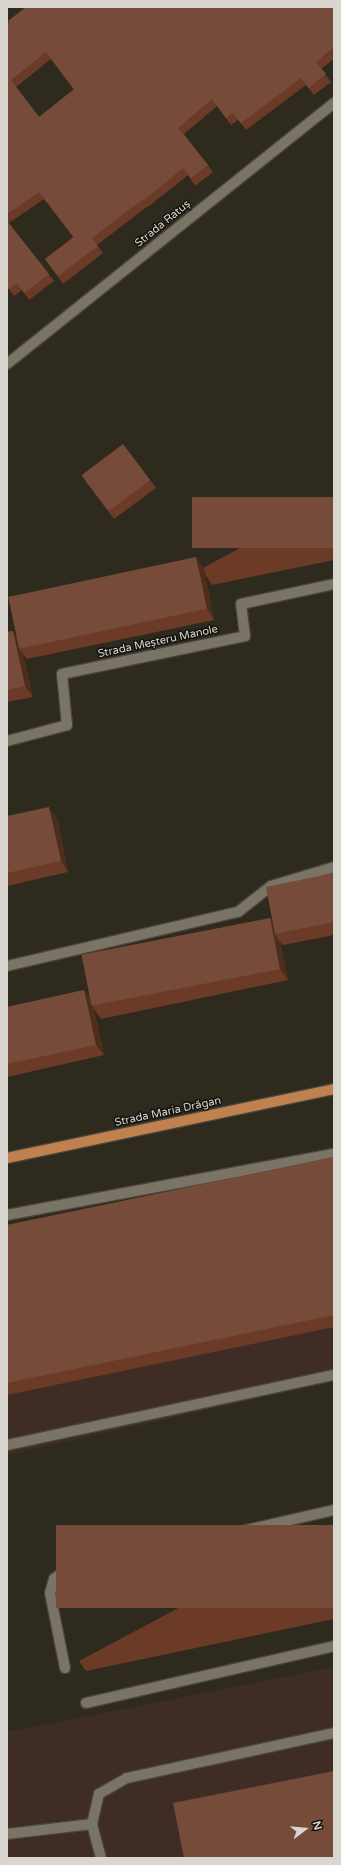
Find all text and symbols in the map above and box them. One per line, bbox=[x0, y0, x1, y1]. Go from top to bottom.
street label: Strada Ratuș bbox=[133, 198, 193, 250]
street label: Strada Meșteru Manole bbox=[97, 623, 219, 661]
street label: Strada Maria Drăgan bbox=[114, 1094, 222, 1130]
north arrow bbox=[285, 1809, 325, 1849]
text: N bbox=[310, 1820, 324, 1832]

